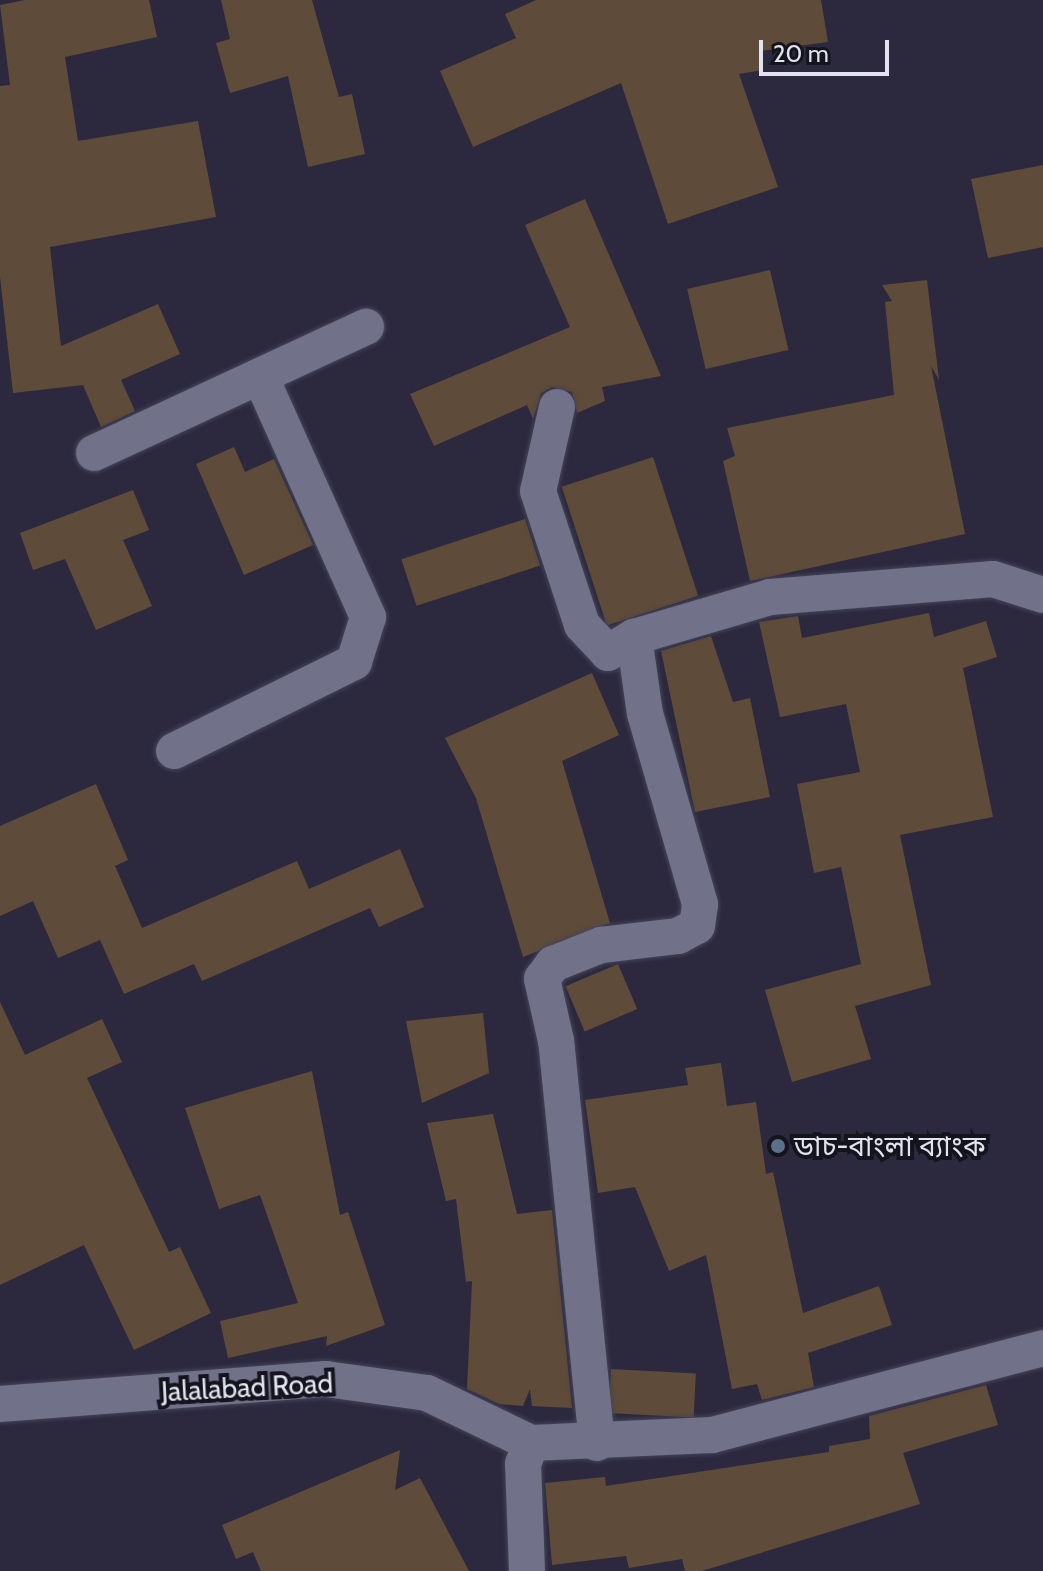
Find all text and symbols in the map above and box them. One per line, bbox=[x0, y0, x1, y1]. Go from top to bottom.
scale bar bbox=[763, 24, 893, 74]
text: 20 m bbox=[773, 39, 829, 68]
place label: ডাচ-বাংলা ব্যাংক bbox=[794, 1129, 985, 1163]
marker: ডাচ-বাংলা ব্যাংক bbox=[769, 1137, 787, 1155]
street label: Jalalabad Road bbox=[160, 1366, 334, 1408]

